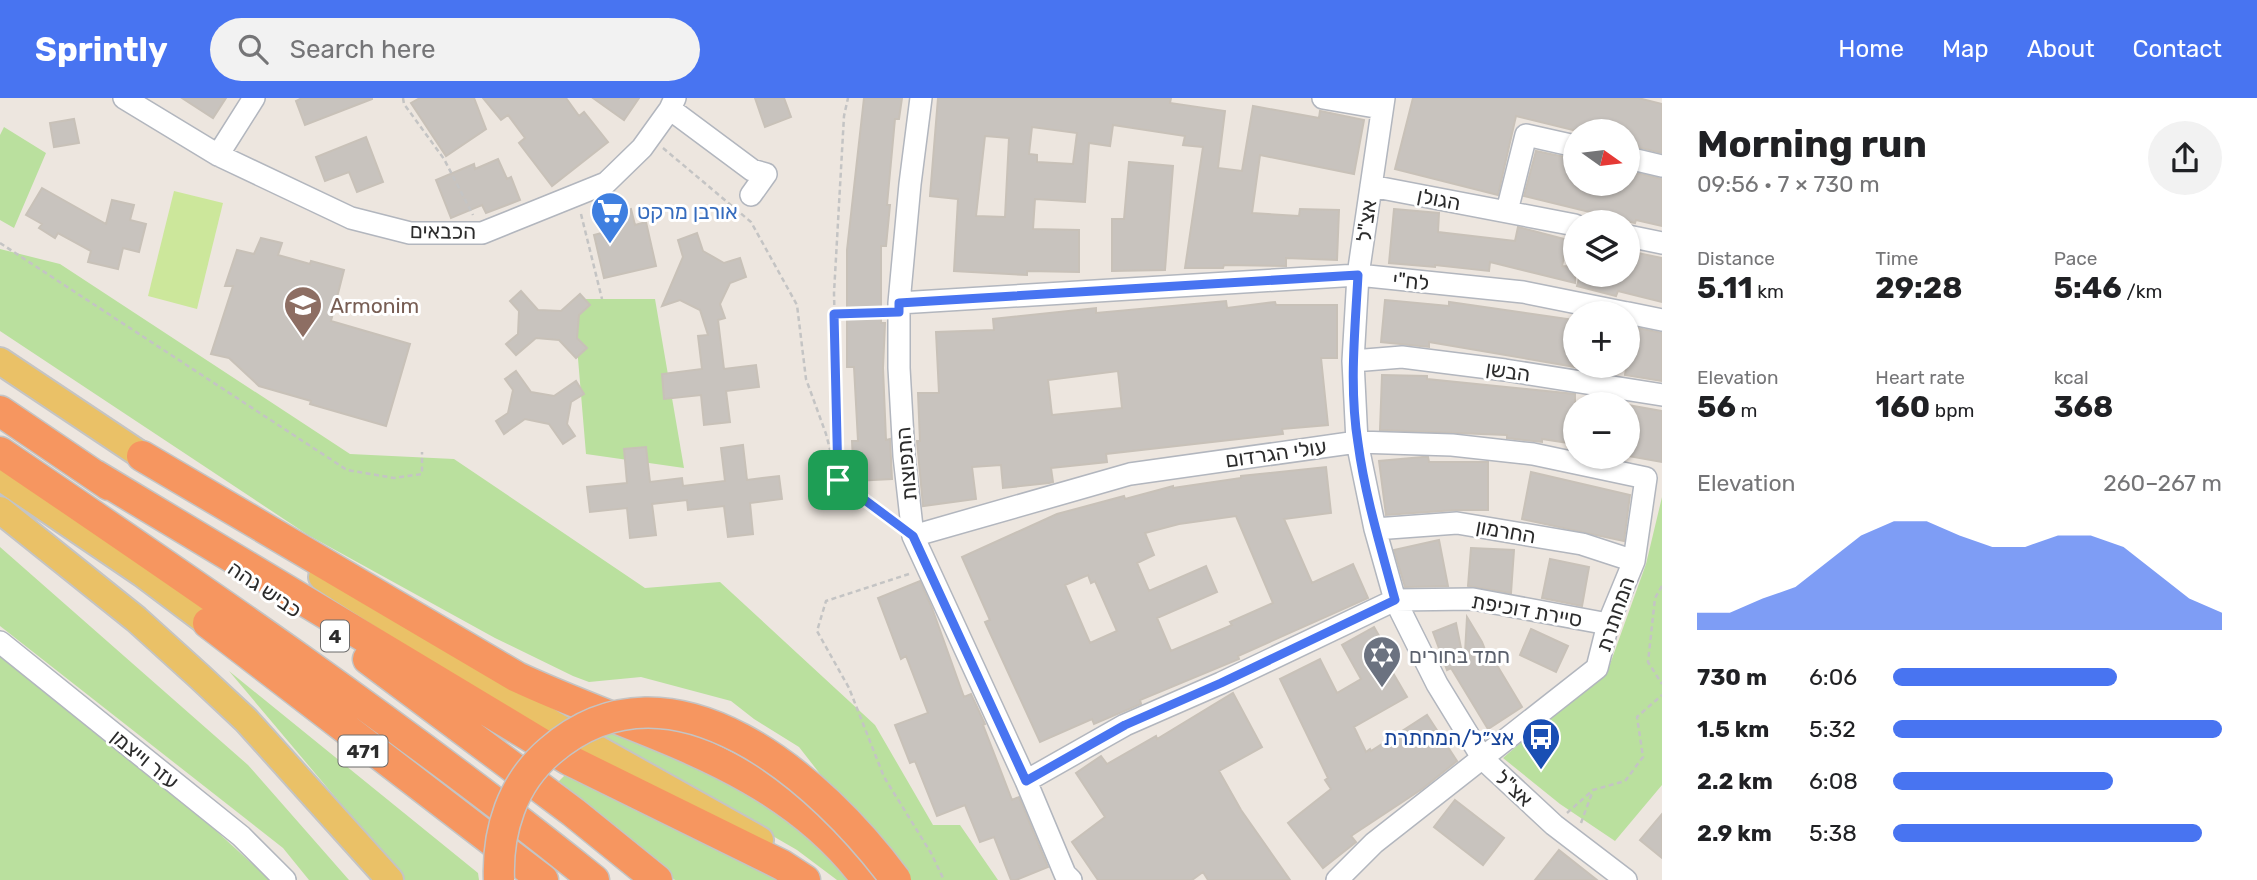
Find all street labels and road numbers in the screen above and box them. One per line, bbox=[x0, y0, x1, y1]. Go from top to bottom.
street label: הגולן bbox=[1415, 183, 1463, 215]
street label: אצ"ל bbox=[1351, 198, 1381, 244]
street label: הכבאים bbox=[410, 218, 476, 244]
street label: לח"י bbox=[1392, 267, 1430, 295]
street label: הבשן bbox=[1484, 356, 1532, 386]
street label: התפוצות bbox=[890, 426, 922, 502]
street label: עולי הגרדום bbox=[1224, 434, 1328, 472]
street label: החרמון bbox=[1474, 513, 1538, 549]
street label: כביש גהה bbox=[224, 555, 306, 623]
street label: המחתרת bbox=[1591, 573, 1639, 655]
street label: סיירת דוכיפת bbox=[1470, 588, 1584, 632]
road number: 4 bbox=[321, 621, 349, 652]
street label: עזר וייצמן bbox=[106, 724, 184, 794]
road number: 471 bbox=[338, 736, 388, 766]
street label: אצ"ל bbox=[1490, 764, 1538, 812]

